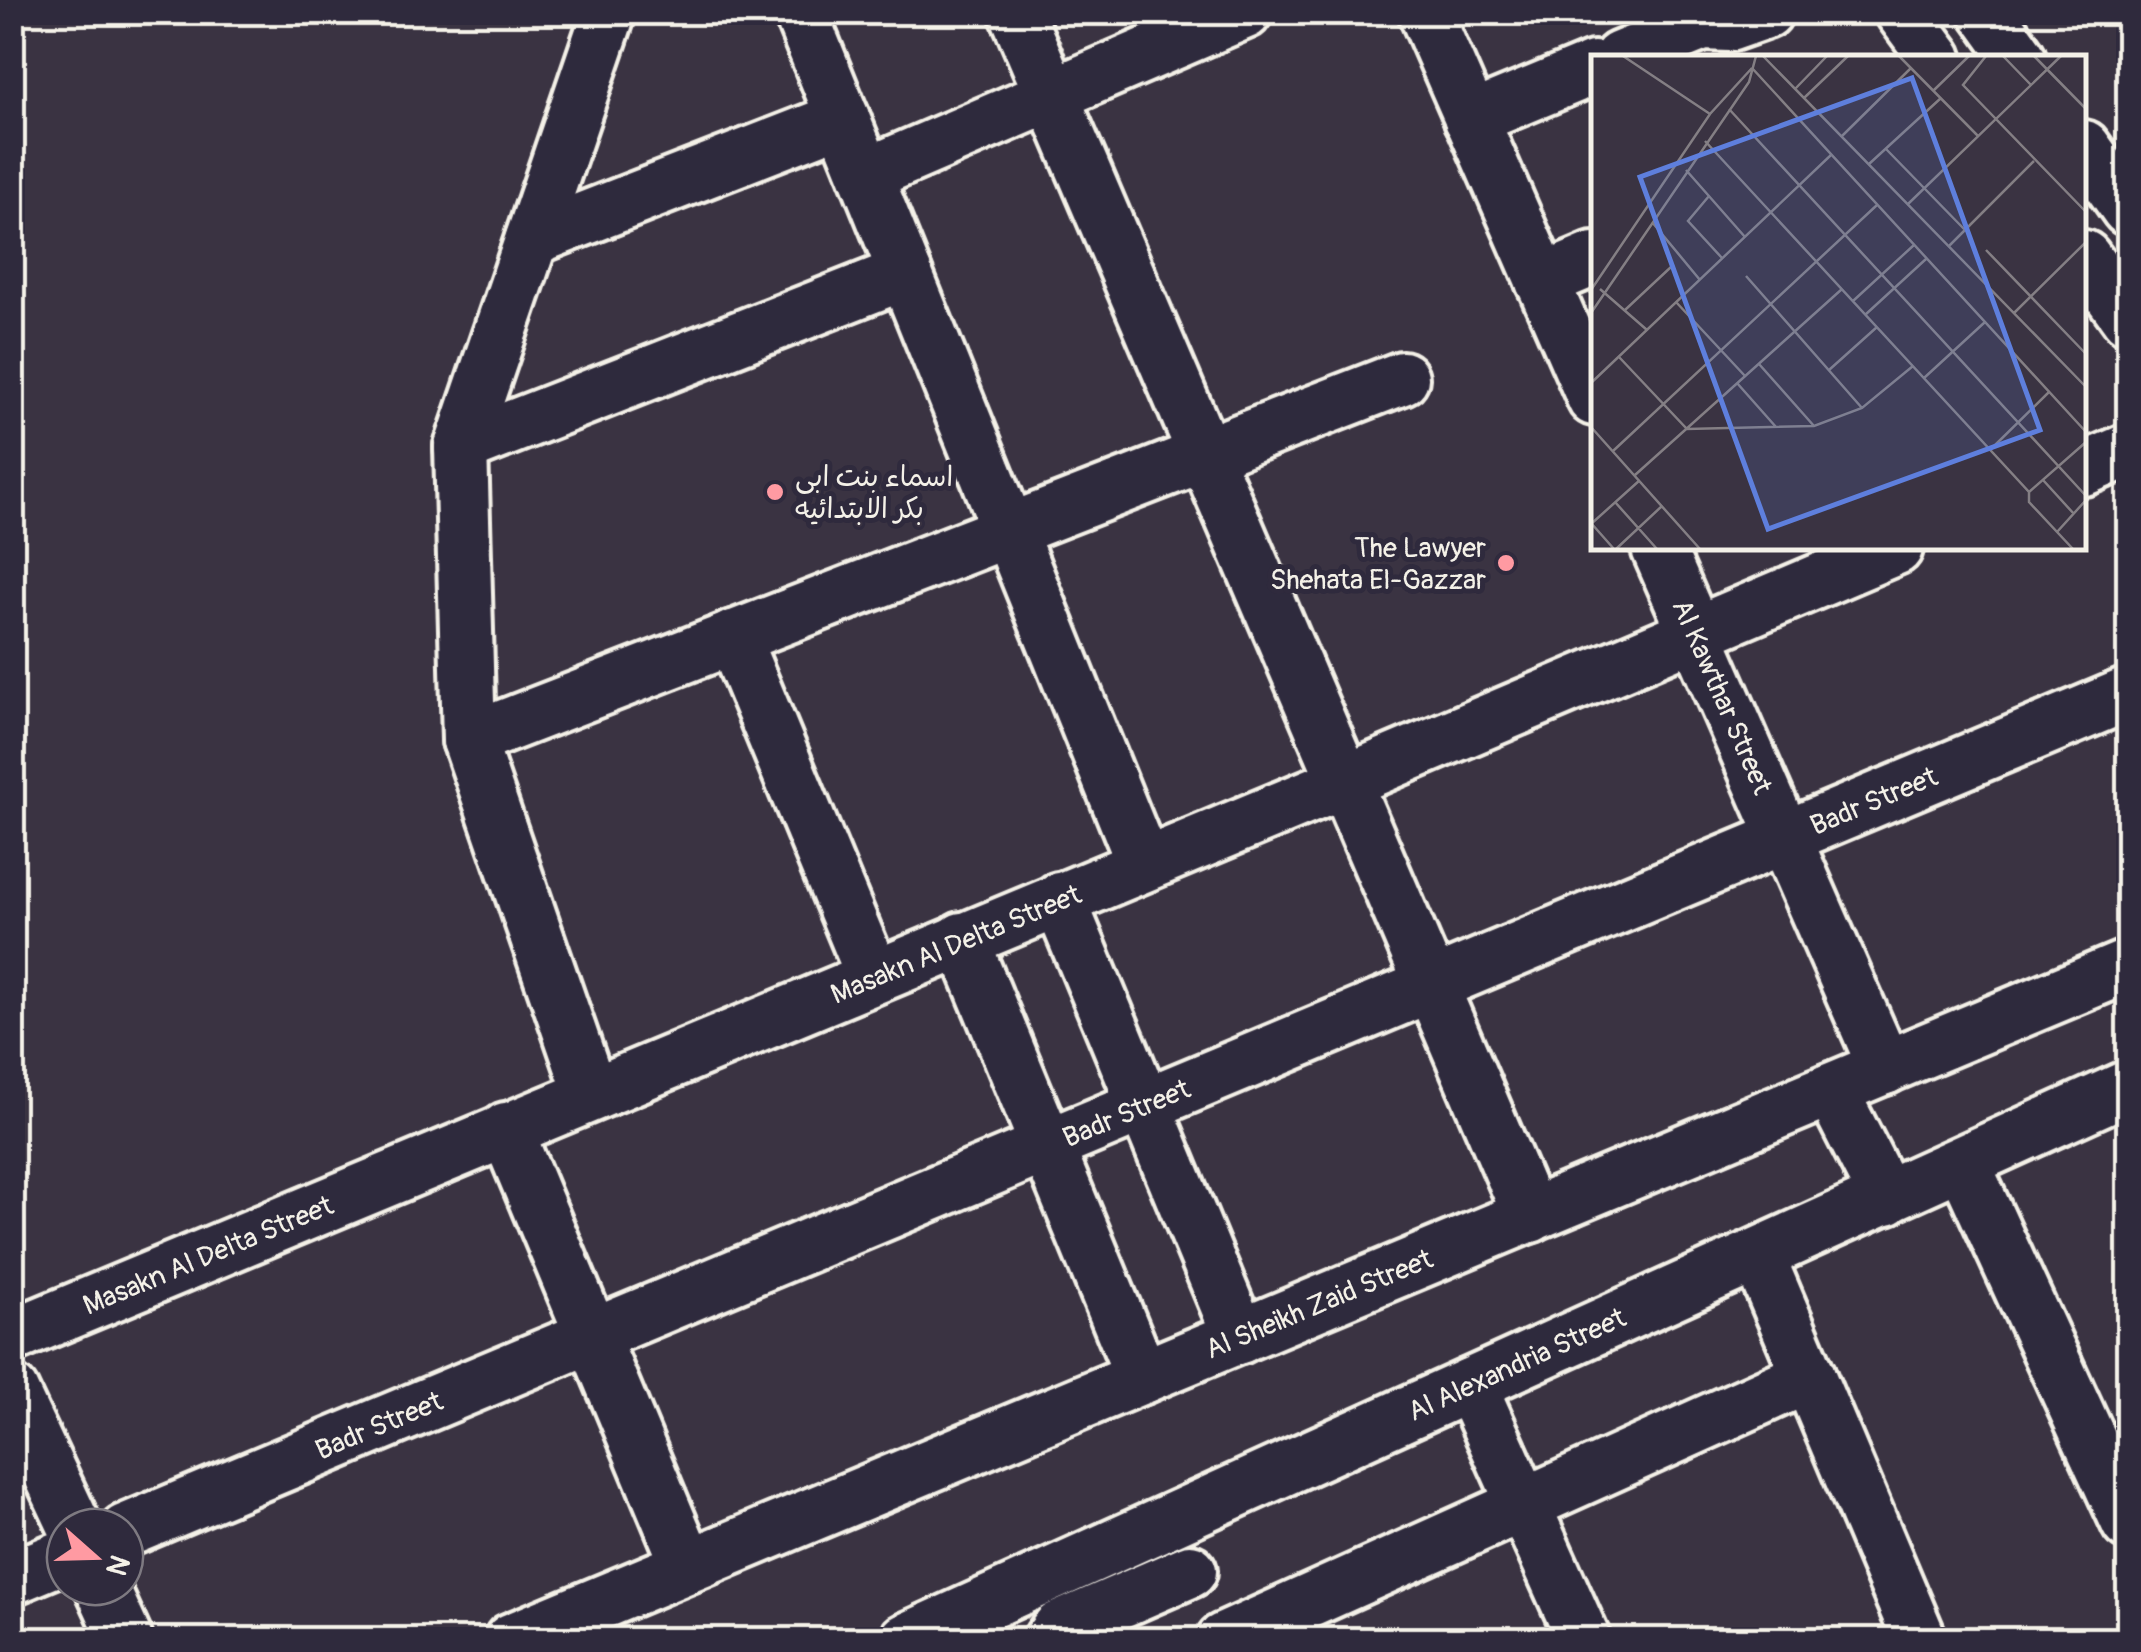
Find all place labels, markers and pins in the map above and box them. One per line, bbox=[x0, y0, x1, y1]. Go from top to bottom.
place label: اسماء بنت ابي بكر الابتدائيه bbox=[795, 460, 953, 527]
marker: اسماء بنت ابي بكر الابتدائيه bbox=[764, 481, 786, 503]
place label: The Lawyer Shehata El-Gazzar bbox=[1270, 531, 1486, 598]
marker: The Lawyer Shehata El-Gazzar bbox=[1495, 552, 1517, 574]

